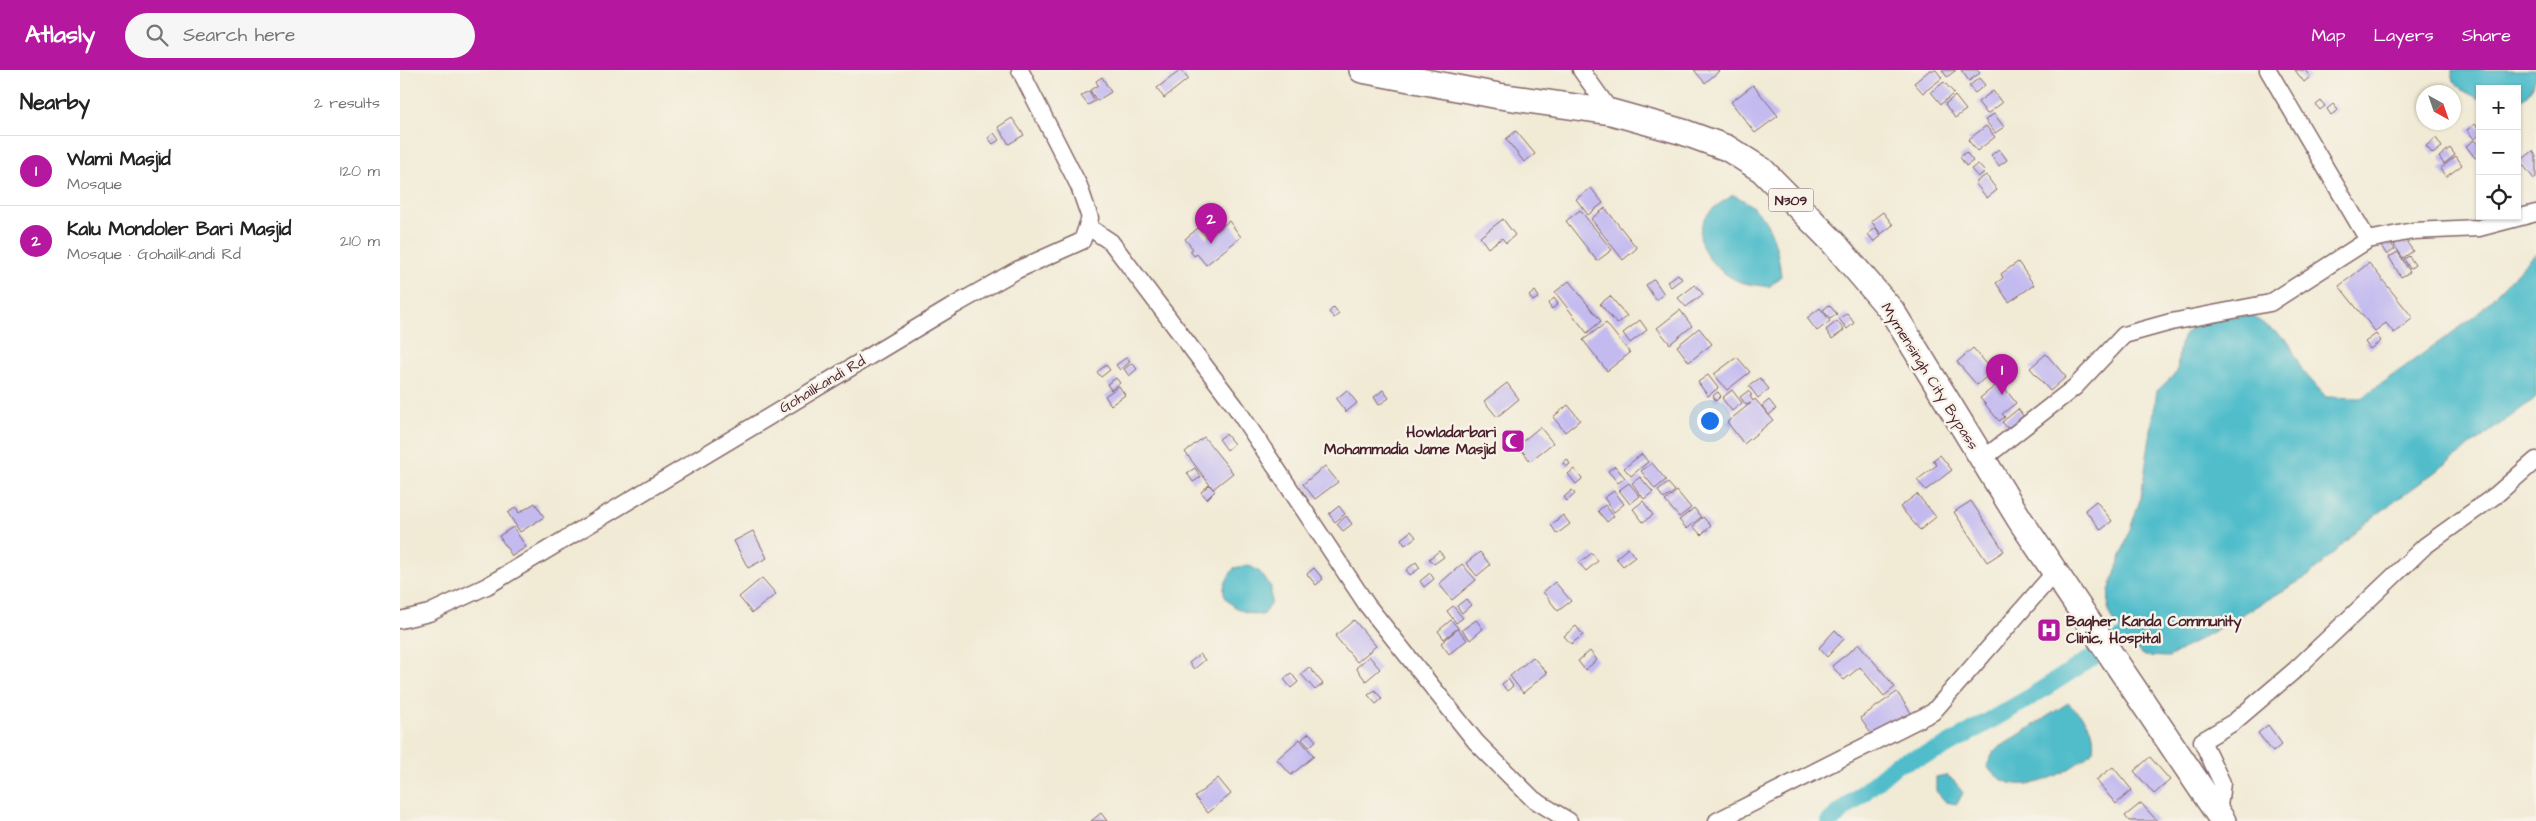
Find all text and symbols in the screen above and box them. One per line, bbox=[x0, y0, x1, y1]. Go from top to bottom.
search box bbox=[125, 13, 475, 58]
text: Atlasly bbox=[25, 18, 95, 52]
icon: search bbox=[143, 21, 171, 49]
text: Search here bbox=[183, 22, 295, 49]
text: Map bbox=[2311, 23, 2345, 48]
text: Layers bbox=[2373, 23, 2434, 48]
text: Share bbox=[2462, 23, 2511, 48]
north arrow bbox=[2416, 85, 2461, 130]
map controls bbox=[2476, 85, 2521, 220]
button: + bbox=[2476, 85, 2521, 130]
text: Nearby bbox=[20, 88, 90, 117]
text: 2 results bbox=[314, 92, 380, 114]
button: − bbox=[2476, 130, 2521, 175]
text: Wami Masjid bbox=[67, 146, 171, 173]
text: 1 bbox=[35, 160, 37, 182]
text: 120 m bbox=[340, 160, 380, 182]
text: Mosque bbox=[67, 173, 122, 195]
button: locate bbox=[2476, 175, 2521, 220]
road number: N309 bbox=[1768, 188, 1814, 212]
pin: 2 bbox=[1195, 203, 1227, 244]
text: Kalu Mondoler Bari Masjid bbox=[67, 216, 291, 243]
text: 2 bbox=[31, 230, 41, 252]
text: 210 m bbox=[340, 230, 380, 252]
text: Mosque · Gohailkandi Rd bbox=[67, 243, 241, 265]
street label: Mymensingh City Bypass bbox=[1875, 299, 1984, 455]
street label: Gohailkandi Rd bbox=[775, 350, 870, 418]
pin: 1 bbox=[1986, 354, 2018, 395]
your location bbox=[1697, 408, 1723, 434]
place label: Howladarbari Mohammadia Jame Masjid bbox=[1324, 422, 1497, 460]
mosque icon: Howladarbari Mohammadia Jame Masjid bbox=[1500, 428, 1526, 454]
place label: Bagher Kanda Community Clinic, Hospital bbox=[2066, 611, 2242, 649]
hospital icon: Bagher Kanda Community Clinic, Hospital bbox=[2036, 617, 2062, 643]

